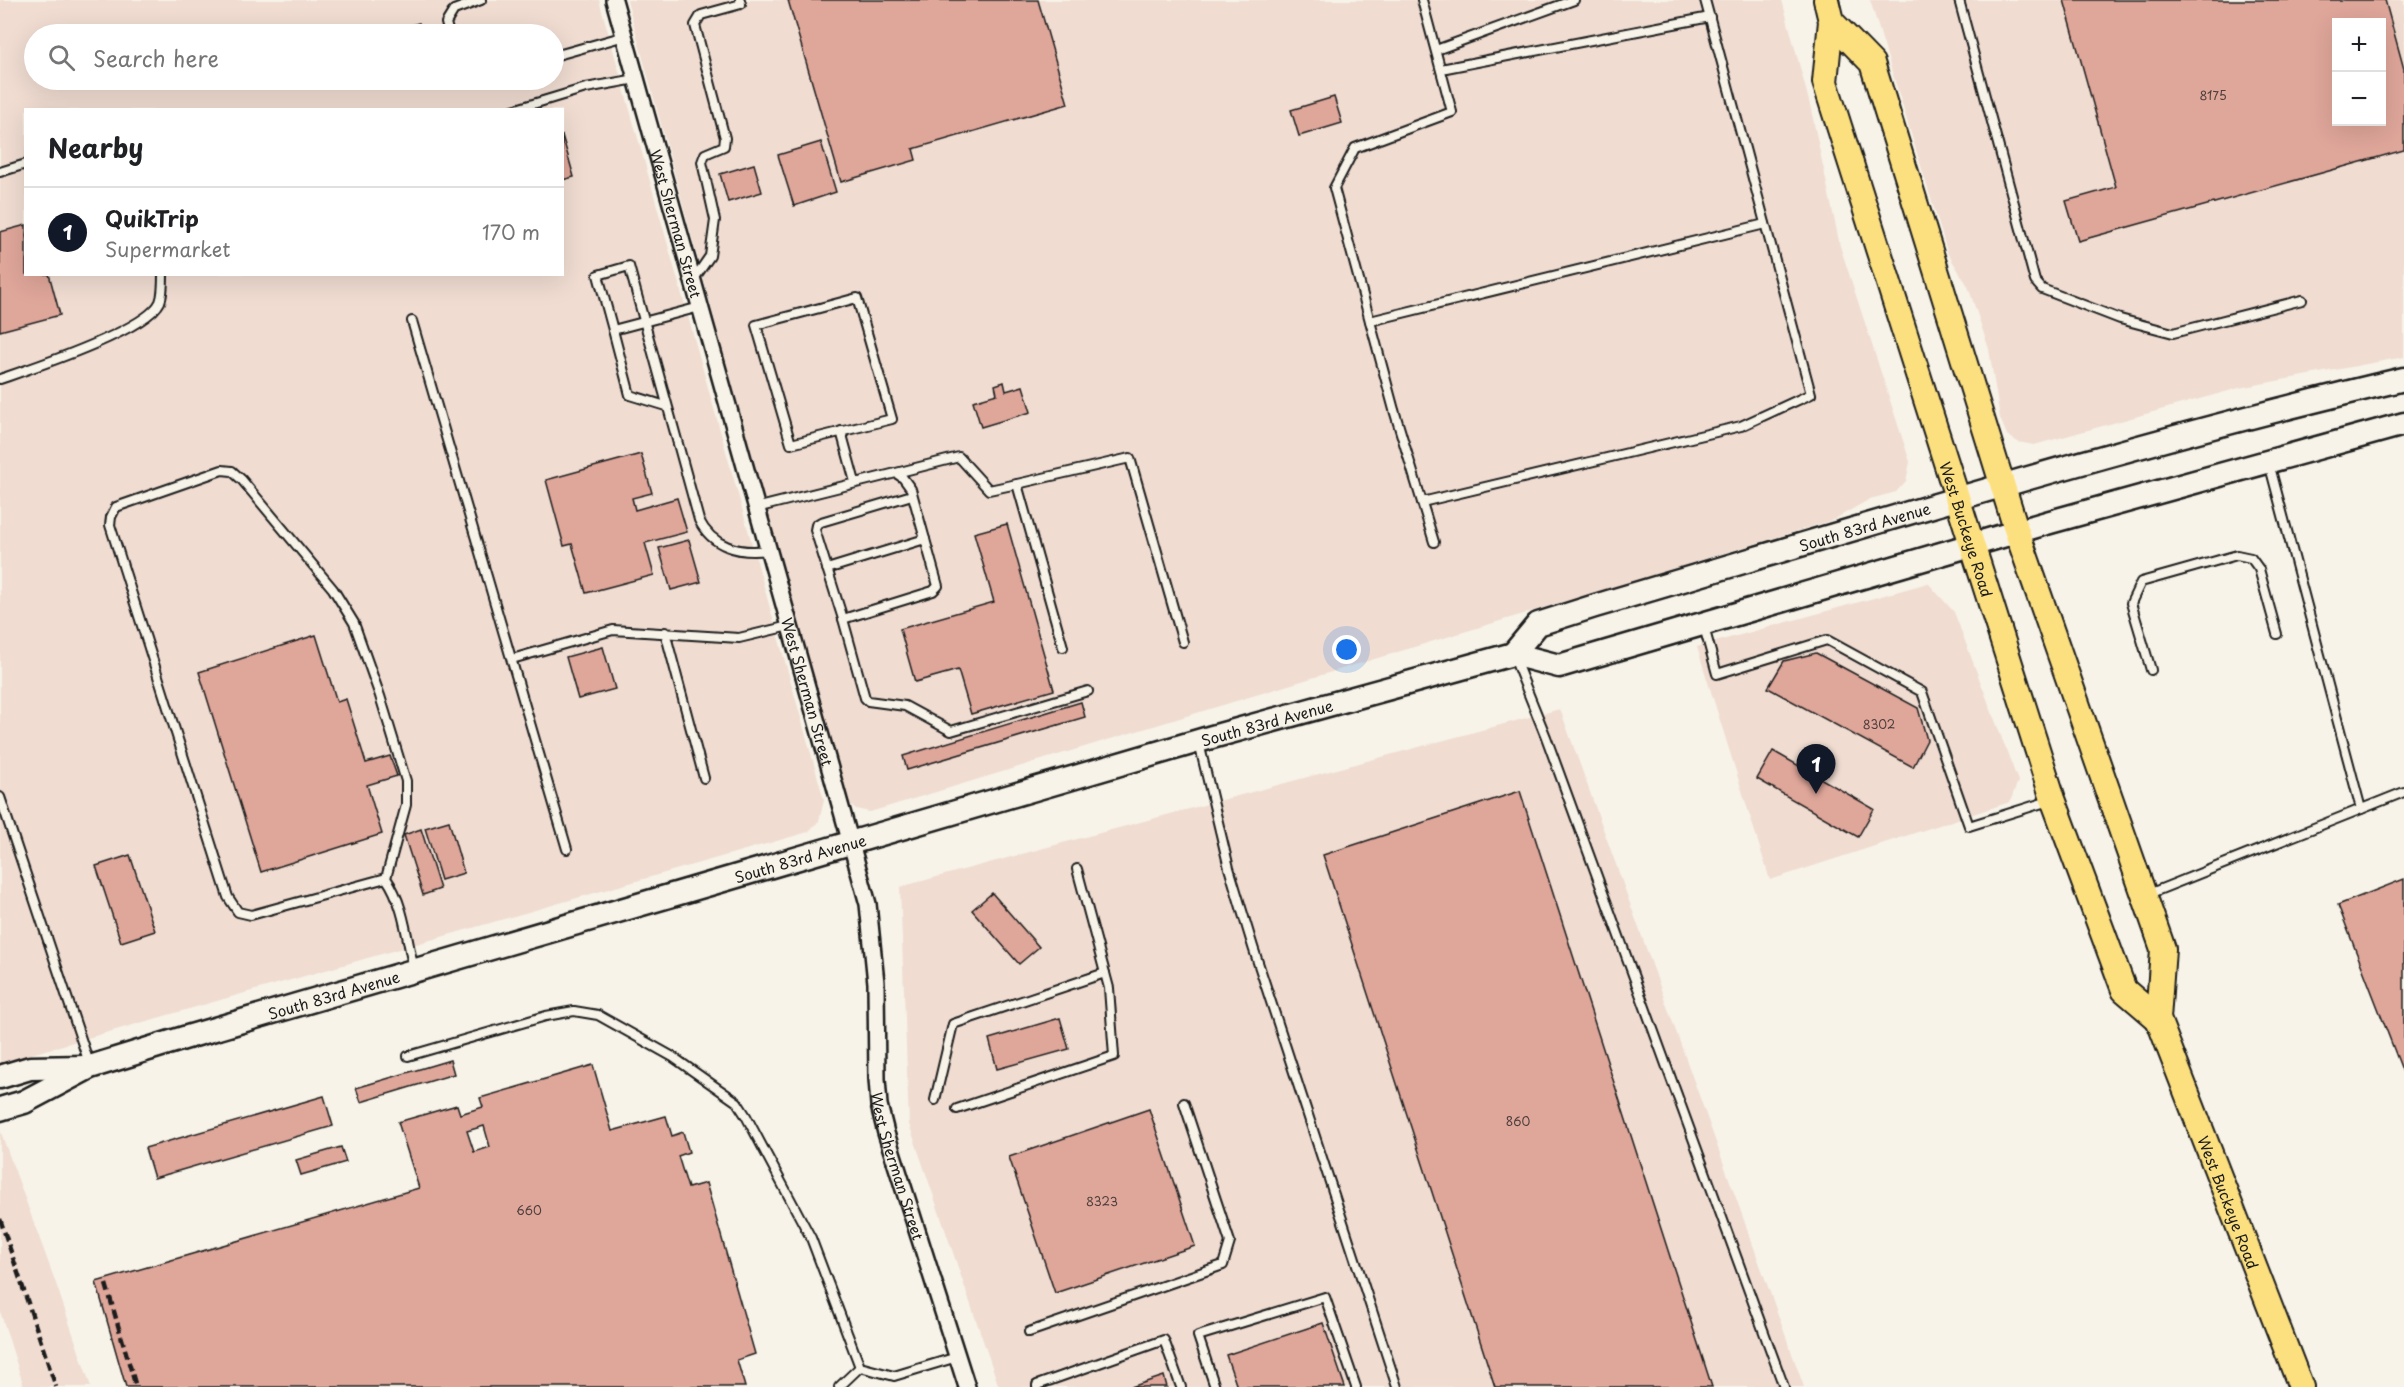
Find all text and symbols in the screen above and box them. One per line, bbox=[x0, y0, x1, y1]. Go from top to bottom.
map controls bbox=[2332, 18, 2386, 126]
button: + bbox=[2332, 18, 2386, 72]
search box bbox=[24, 24, 564, 90]
icon: search bbox=[45, 41, 78, 74]
text: Search here bbox=[93, 41, 219, 74]
button: − bbox=[2332, 72, 2386, 126]
house number: 8175 bbox=[2199, 86, 2227, 104]
text: Nearby bbox=[48, 128, 143, 167]
street label: West Sherman Street bbox=[645, 147, 709, 300]
text: QuikTrip bbox=[105, 201, 199, 234]
text: 1 bbox=[63, 217, 72, 247]
text: 170 m bbox=[482, 217, 540, 247]
text: Supermarket bbox=[105, 234, 231, 264]
street label: West Buckeye Road bbox=[1935, 458, 1999, 600]
street label: South 83rd Avenue bbox=[1796, 496, 1933, 556]
street label: West Sherman Street bbox=[776, 614, 840, 768]
your location bbox=[1332, 635, 1361, 664]
street label: South 83rd Avenue bbox=[1198, 693, 1335, 751]
house number: 8302 bbox=[1863, 715, 1895, 733]
pin: 1 bbox=[1796, 744, 1836, 794]
street label: South 83rd Avenue bbox=[732, 827, 869, 888]
street label: South 83rd Avenue bbox=[265, 964, 402, 1024]
street label: West Sherman Street bbox=[867, 1091, 931, 1243]
house number: 860 bbox=[1506, 1112, 1530, 1130]
street label: West Buckeye Road bbox=[2193, 1132, 2265, 1272]
house number: 8323 bbox=[1086, 1192, 1118, 1210]
house number: 660 bbox=[516, 1201, 542, 1219]

